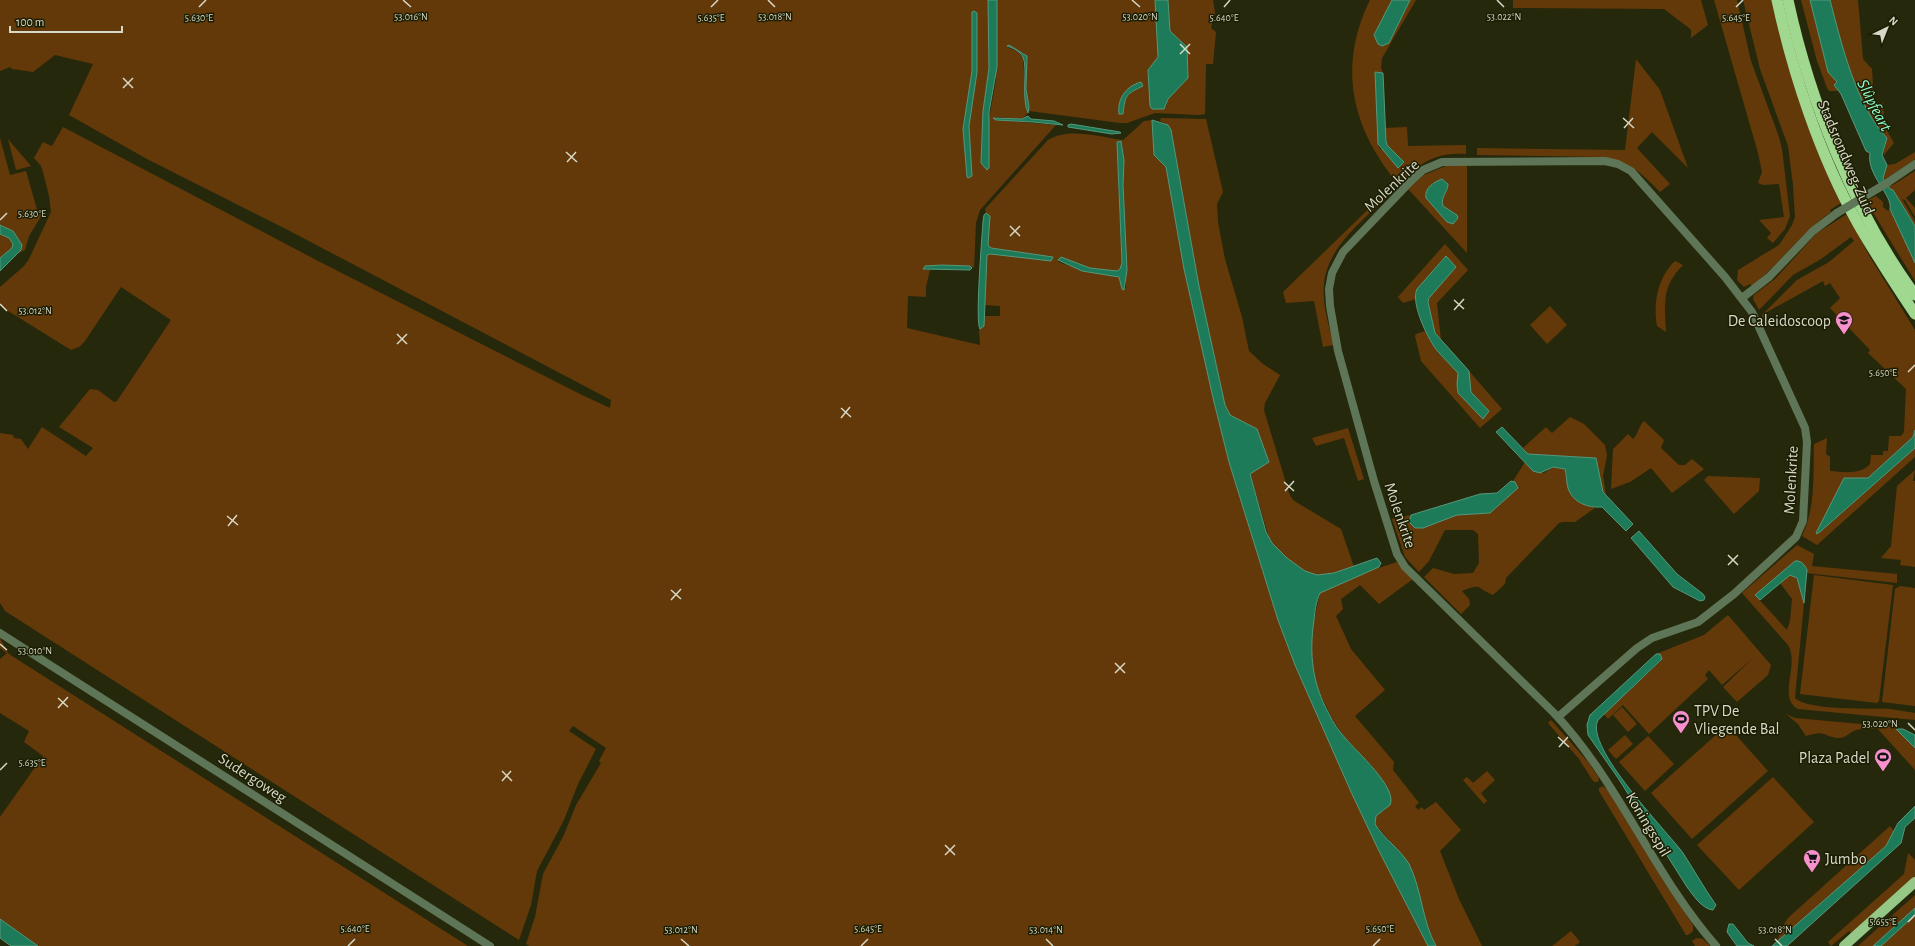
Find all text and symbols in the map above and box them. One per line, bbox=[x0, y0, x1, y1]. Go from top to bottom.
scale bar bbox=[10, 8, 122, 34]
north arrow bbox=[1867, 8, 1907, 48]
text: 53.016°N bbox=[394, 12, 428, 22]
text: 53.018°N bbox=[758, 12, 792, 22]
text: 53.020°N bbox=[1122, 12, 1158, 22]
text: 53.022°N bbox=[1487, 12, 1521, 22]
text: 5.630°E bbox=[185, 13, 213, 23]
text: 5.635°E bbox=[697, 13, 725, 23]
text: 5.640°E bbox=[1209, 13, 1239, 23]
text: 5.645°E bbox=[1722, 13, 1750, 23]
text: N bbox=[1887, 14, 1900, 28]
text: 100 m bbox=[16, 16, 44, 28]
water label: Slûpfeart bbox=[1853, 76, 1895, 135]
street label: Stadsrondweg-Zuid bbox=[1815, 98, 1877, 217]
street label: Molenkrite bbox=[1361, 157, 1422, 215]
text: 5.630°E bbox=[18, 209, 46, 219]
text: 53.012°N bbox=[18, 306, 52, 316]
school or university icon: De Caleidoscoop bbox=[1834, 310, 1854, 335]
place label: De Caleidoscoop bbox=[1728, 313, 1831, 329]
text: 5.650°E bbox=[1869, 368, 1897, 378]
street label: Molenkrite bbox=[1781, 446, 1801, 515]
street label: Molenkrite bbox=[1381, 480, 1419, 550]
text: 53.010°N bbox=[18, 646, 52, 656]
place label: TPV De Vliegende Bal bbox=[1694, 703, 1780, 737]
sports icon: TPV De Vliegende Bal bbox=[1671, 709, 1691, 734]
text: 53.020°N bbox=[1862, 719, 1898, 729]
sports icon: Plaza Padel bbox=[1873, 747, 1893, 772]
street label: Sudergoweg bbox=[216, 750, 289, 806]
place label: Plaza Padel bbox=[1799, 750, 1870, 766]
text: 5.635°E bbox=[18, 758, 46, 768]
street label: Koningsspil bbox=[1623, 790, 1674, 860]
supermarket icon: Jumbo bbox=[1802, 848, 1822, 873]
place label: Jumbo bbox=[1825, 851, 1867, 867]
text: 5.655°E bbox=[1869, 917, 1897, 927]
text: 5.640°E bbox=[340, 924, 370, 934]
text: 5.645°E bbox=[854, 924, 882, 934]
text: 5.650°E bbox=[1366, 924, 1394, 934]
text: 53.012°N bbox=[664, 925, 698, 935]
text: 53.014°N bbox=[1029, 925, 1063, 935]
text: 53.018°N bbox=[1758, 925, 1792, 935]

